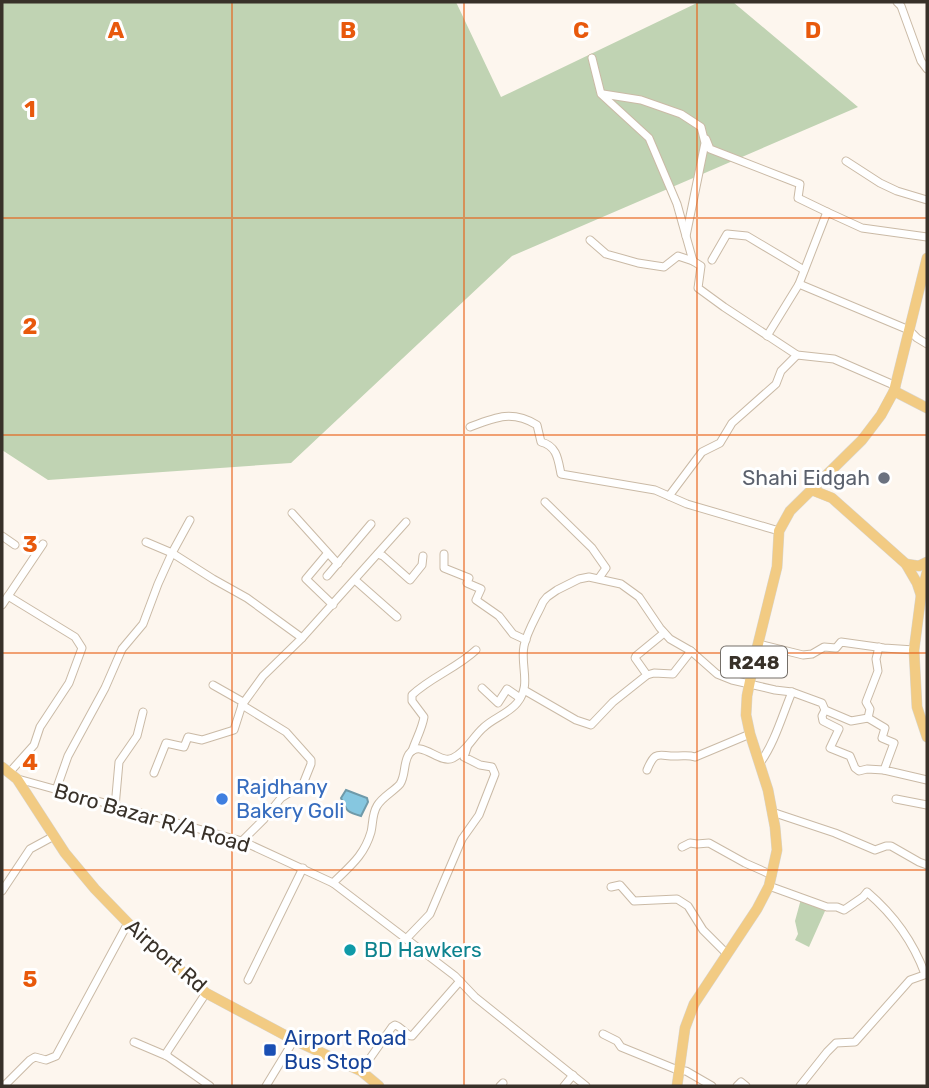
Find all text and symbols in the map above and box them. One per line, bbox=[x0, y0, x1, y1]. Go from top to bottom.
text: A bbox=[108, 16, 125, 44]
text: B bbox=[340, 16, 356, 44]
text: C bbox=[573, 16, 589, 44]
text: D bbox=[805, 16, 821, 44]
text: 1 bbox=[24, 95, 36, 123]
text: 2 bbox=[23, 312, 37, 340]
place label: Shahi Eidgah bbox=[742, 465, 870, 490]
marker: Shahi Eidgah bbox=[876, 470, 892, 486]
text: 3 bbox=[22, 530, 38, 558]
road number: R248 bbox=[721, 646, 787, 678]
text: 4 bbox=[22, 748, 38, 776]
place label: Rajdhany Bakery Goli bbox=[236, 774, 344, 823]
street label: Boro Bazar R/A Road bbox=[51, 778, 253, 857]
marker: Rajdhany Bakery Goli bbox=[214, 791, 230, 807]
street label: Airport Rd bbox=[121, 914, 212, 998]
place label: BD Hawkers bbox=[364, 937, 482, 962]
marker: BD Hawkers bbox=[342, 942, 358, 958]
text: 5 bbox=[23, 965, 38, 993]
place label: Airport Road Bus Stop bbox=[284, 1025, 407, 1074]
marker: Airport Road Bus Stop bbox=[262, 1042, 278, 1058]

